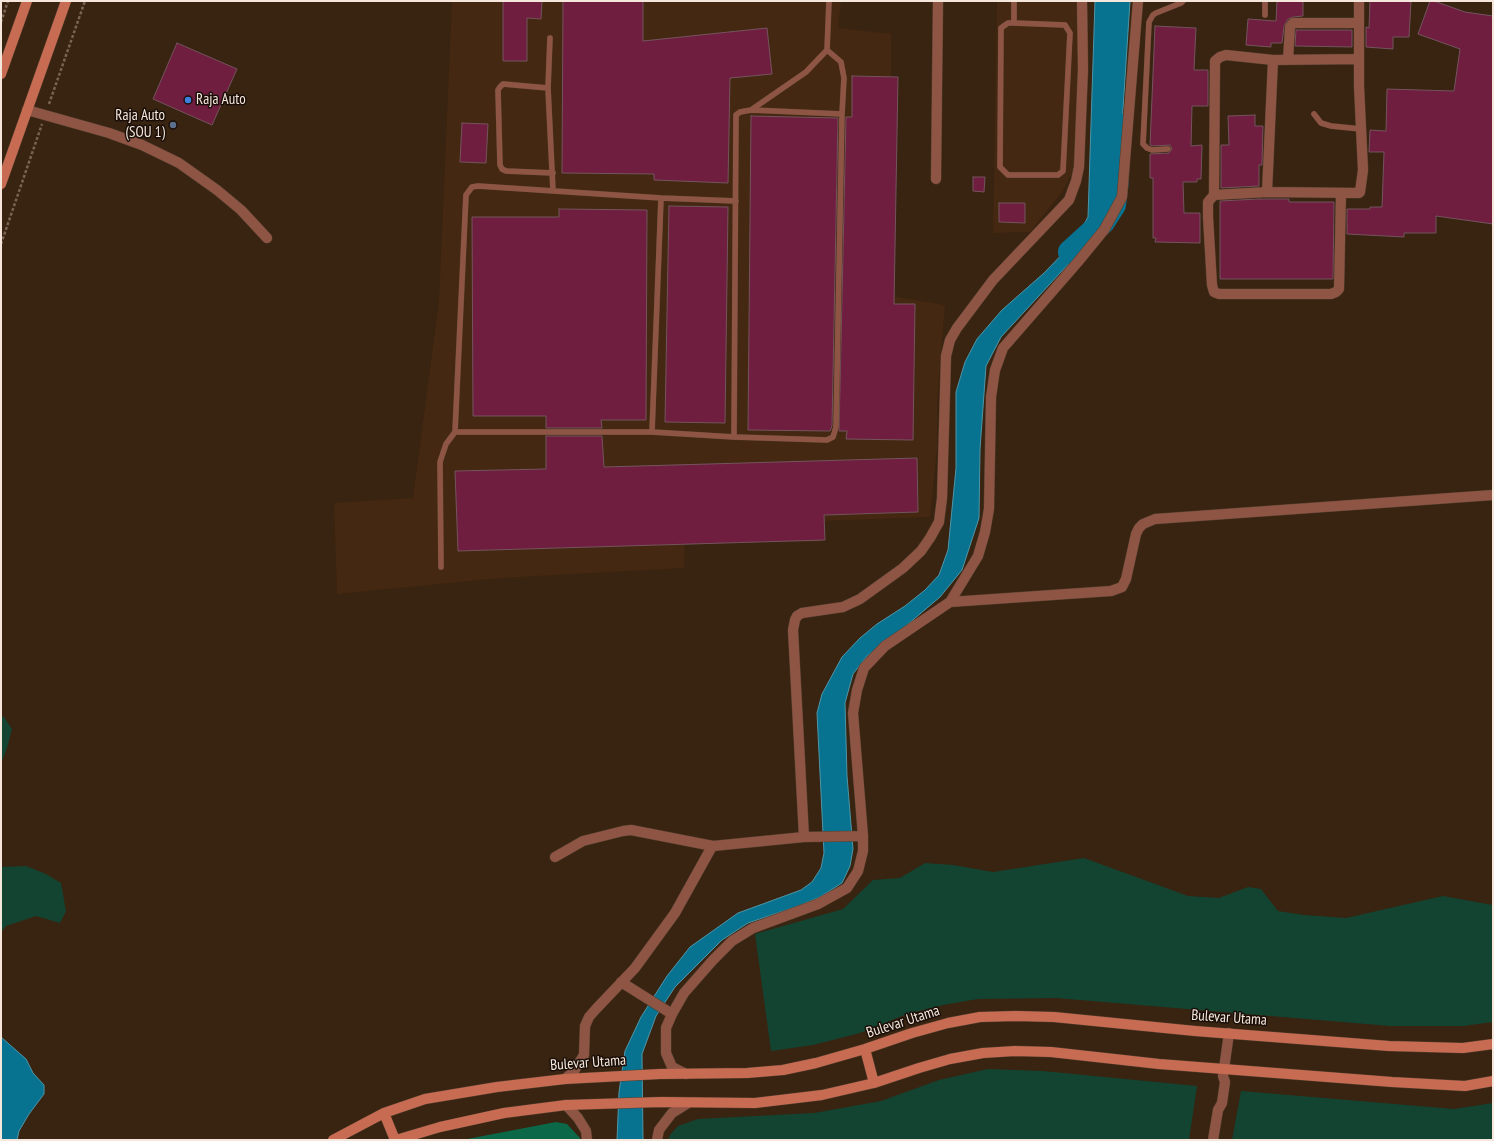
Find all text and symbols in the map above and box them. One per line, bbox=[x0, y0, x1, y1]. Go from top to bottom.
place label: Raja Auto bbox=[196, 91, 246, 109]
marker: Raja Auto bbox=[183, 95, 193, 105]
place label: Raja Auto (SOU 1) bbox=[115, 107, 165, 142]
marker: Raja Auto (SOU 1) bbox=[168, 120, 178, 130]
street label: Bulevar Utama bbox=[864, 1002, 942, 1042]
street label: Bulevar Utama bbox=[1191, 1006, 1267, 1030]
street label: Bulevar Utama bbox=[550, 1051, 626, 1075]

